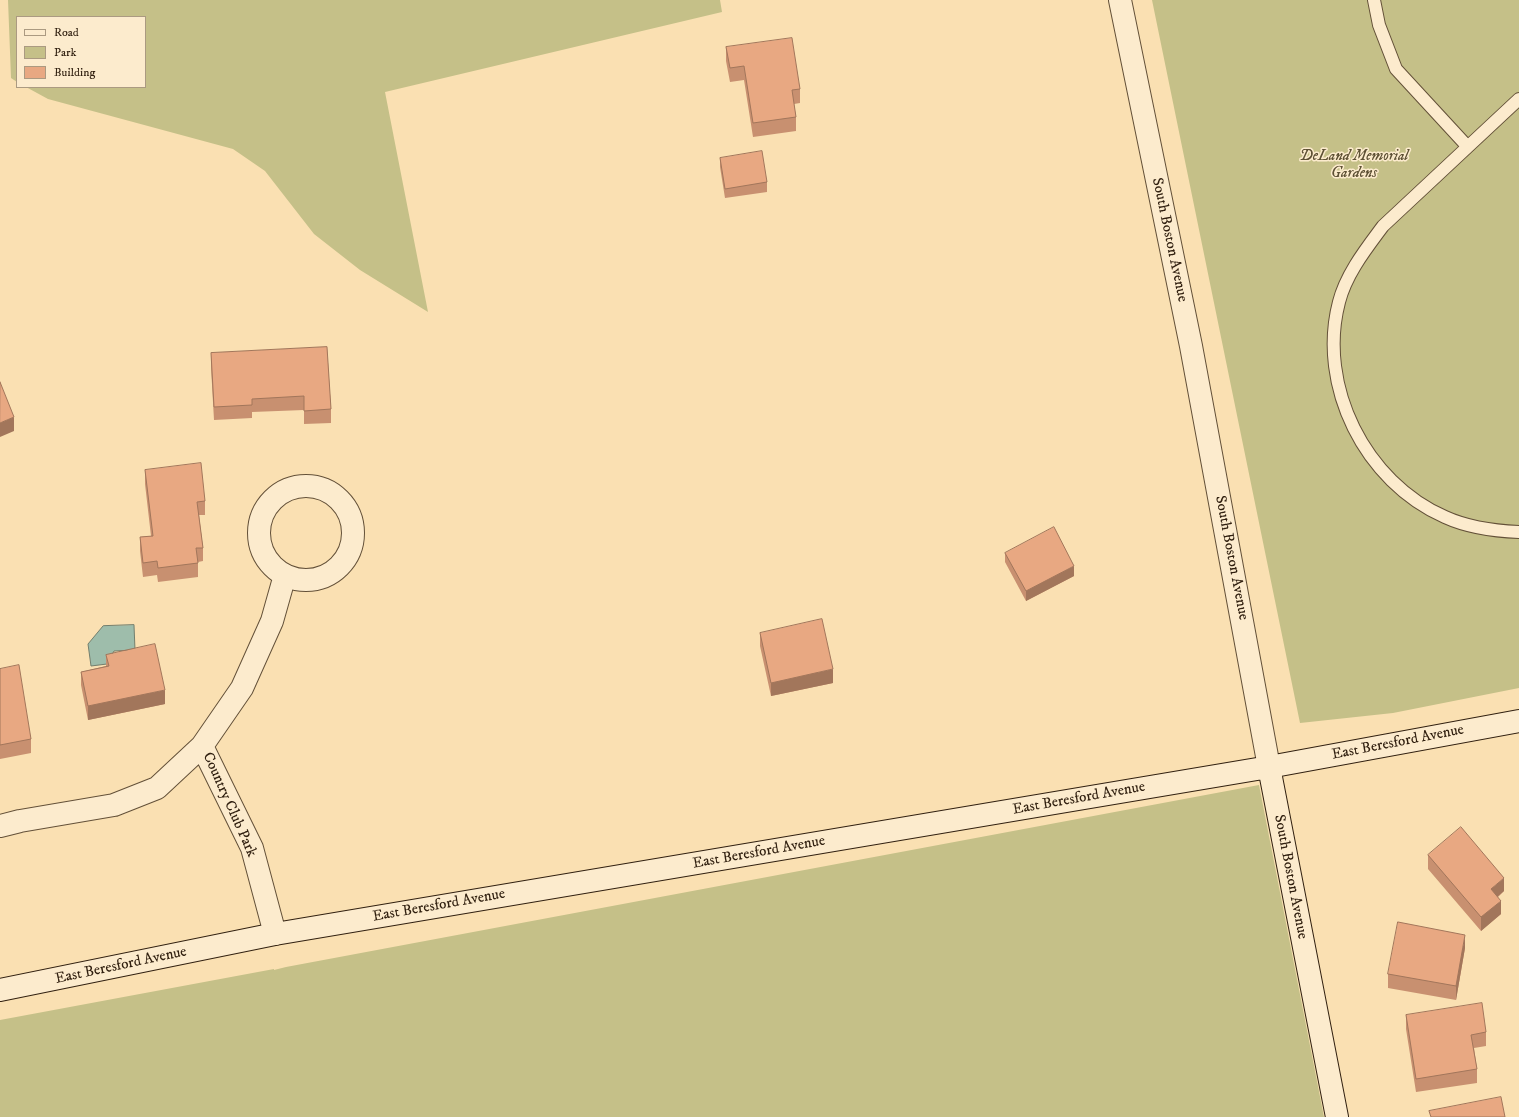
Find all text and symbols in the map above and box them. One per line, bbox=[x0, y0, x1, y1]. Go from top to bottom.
legend bbox=[16, 16, 146, 88]
text: Road bbox=[54, 25, 79, 40]
text: Park bbox=[54, 45, 76, 60]
text: Building bbox=[54, 65, 95, 80]
park label: DeLand Memorial Gardens bbox=[1300, 148, 1408, 183]
street label: South Boston Avenue bbox=[1147, 176, 1191, 304]
street label: South Boston Avenue bbox=[1210, 494, 1252, 622]
street label: East Beresford Avenue bbox=[1331, 721, 1465, 765]
street label: Country Club Park bbox=[198, 750, 260, 860]
street label: East Beresford Avenue bbox=[1011, 779, 1147, 819]
street label: South Boston Avenue bbox=[1269, 813, 1311, 941]
street label: East Beresford Avenue bbox=[691, 833, 827, 873]
street label: East Beresford Avenue bbox=[371, 886, 507, 926]
street label: East Beresford Avenue bbox=[54, 943, 188, 989]

